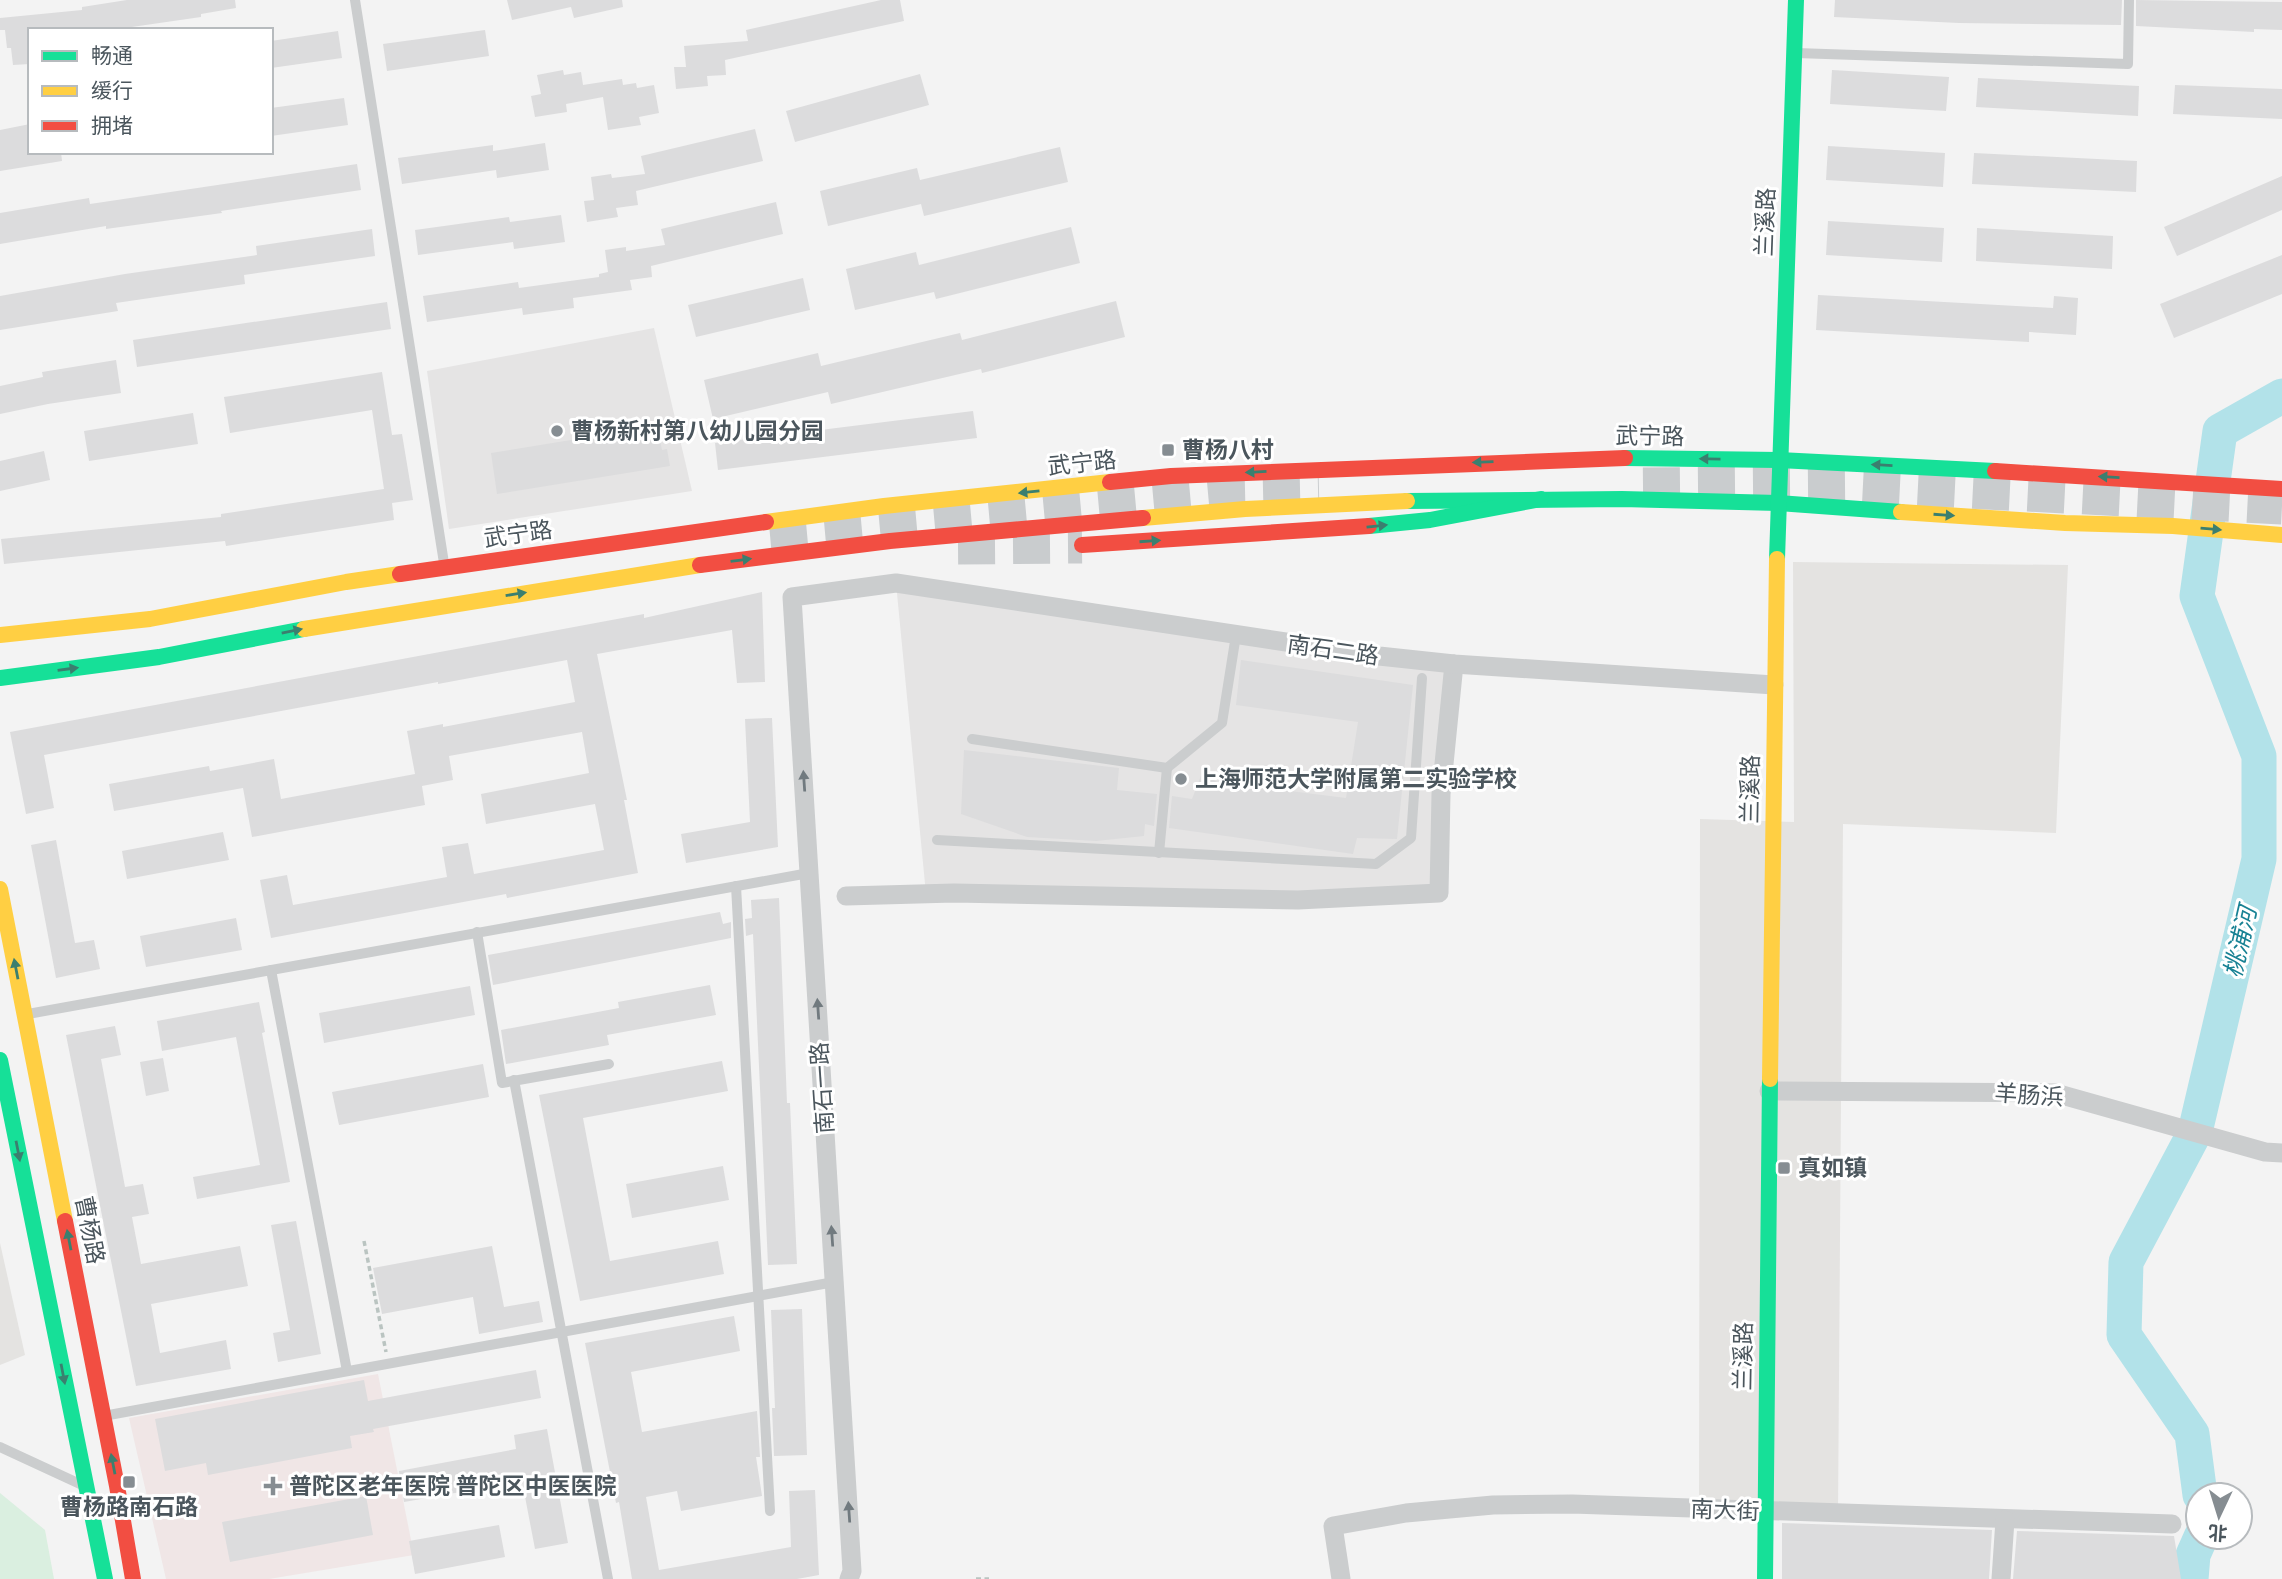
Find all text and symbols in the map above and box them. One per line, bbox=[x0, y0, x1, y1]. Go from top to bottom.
legend bbox=[28, 28, 273, 154]
text: 畅通 bbox=[91, 42, 133, 70]
text: 缓行 bbox=[91, 77, 133, 105]
text: 拥堵 bbox=[91, 112, 133, 140]
street label: 兰溪路 bbox=[1749, 187, 1781, 257]
place label: 曹杨新村第八幼儿园分园 bbox=[571, 416, 824, 446]
street label: 武宁路 bbox=[1615, 420, 1685, 452]
marker: 曹杨新村第八幼儿园分园 bbox=[549, 423, 565, 439]
place label: 曹杨八村 bbox=[1182, 435, 1274, 465]
marker: 曹杨八村 bbox=[1160, 442, 1176, 458]
street label: 武宁路 bbox=[1046, 444, 1118, 482]
one-way arrow bbox=[1699, 453, 1721, 465]
one-way arrow bbox=[1472, 457, 1494, 468]
one-way arrow bbox=[1871, 460, 1893, 471]
one-way arrow bbox=[1244, 467, 1266, 478]
one-way arrow bbox=[2098, 471, 2120, 482]
one-way arrow bbox=[1018, 487, 1040, 498]
one-way arrow bbox=[1933, 510, 1955, 521]
street label: 武宁路 bbox=[482, 514, 554, 554]
one-way arrow bbox=[1366, 520, 1388, 531]
one-way arrow bbox=[2200, 524, 2222, 535]
one-way arrow bbox=[1139, 535, 1161, 546]
one-way arrow bbox=[730, 554, 752, 565]
one-way arrow bbox=[505, 588, 527, 599]
one-way arrow bbox=[281, 626, 303, 637]
street label: 南石二路 bbox=[1285, 629, 1381, 671]
one-way arrow bbox=[57, 664, 79, 675]
street label: 兰溪路 bbox=[1734, 754, 1766, 824]
place label: 上海师范大学附属第二实验学校 bbox=[1195, 764, 1517, 794]
one-way arrow bbox=[798, 770, 809, 792]
marker: 上海师范大学附属第二实验学校 bbox=[1173, 771, 1189, 787]
water label: 桃浦河 bbox=[2217, 900, 2264, 981]
one-way arrow bbox=[10, 958, 21, 980]
one-way arrow bbox=[812, 997, 823, 1019]
street label: 南石一路 bbox=[804, 1041, 840, 1135]
street label: 羊肠浜 bbox=[1994, 1078, 2064, 1112]
one-way arrow bbox=[13, 1140, 24, 1162]
place label: 真如镇 bbox=[1798, 1153, 1867, 1183]
marker: 真如镇 bbox=[1776, 1160, 1792, 1176]
street label: 曹杨路 bbox=[69, 1193, 111, 1267]
one-way arrow bbox=[826, 1224, 837, 1246]
one-way arrow bbox=[63, 1229, 74, 1251]
street label: 兰溪路 bbox=[1727, 1321, 1759, 1391]
one-way arrow bbox=[58, 1363, 69, 1385]
one-way arrow bbox=[107, 1453, 118, 1475]
place label: 普陀区老年医院 普陀区中医医院 bbox=[289, 1471, 616, 1501]
marker: 曹杨路南石路 bbox=[121, 1474, 137, 1490]
marker: 普陀区老年医院 普陀区中医医院 bbox=[263, 1476, 283, 1496]
north arrow bbox=[2184, 1481, 2254, 1551]
place label: 曹杨路南石路 bbox=[60, 1492, 198, 1522]
street label: 南大街 bbox=[1690, 1494, 1760, 1526]
one-way arrow bbox=[843, 1500, 854, 1522]
text: 北 bbox=[2207, 1519, 2228, 1546]

